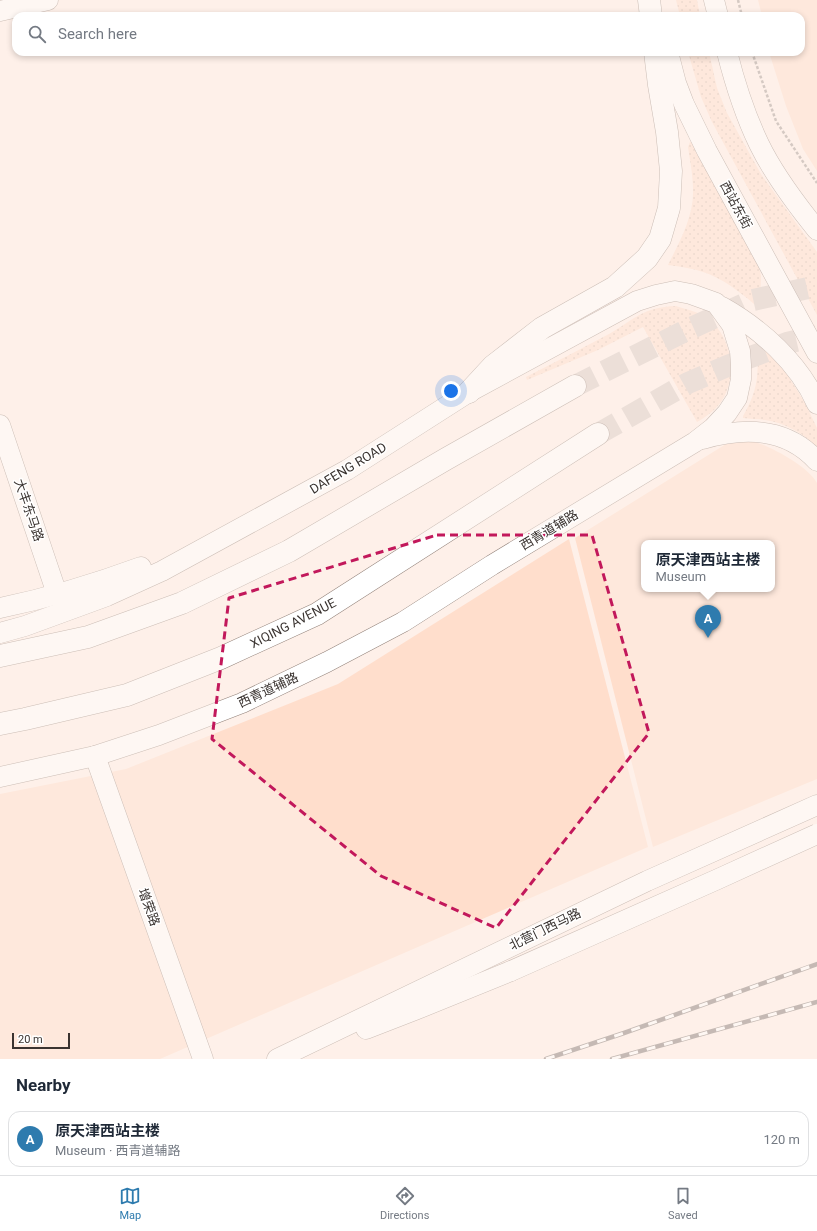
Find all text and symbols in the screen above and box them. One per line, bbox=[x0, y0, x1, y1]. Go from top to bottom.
search box bbox=[12, 12, 805, 56]
icon: search bbox=[26, 23, 48, 45]
text: Search here bbox=[58, 25, 137, 43]
street label: 西站东街 bbox=[717, 179, 755, 231]
your location bbox=[441, 381, 461, 401]
street label: DAFENG ROAD bbox=[307, 439, 389, 497]
street label: 大丰东马路 bbox=[11, 477, 47, 543]
street label: 西青道辅路 bbox=[517, 507, 581, 553]
popup bbox=[641, 540, 775, 592]
text: 原天津西站主楼 bbox=[655, 551, 761, 569]
text: Museum bbox=[655, 569, 706, 584]
street label: XIQING AVENUE bbox=[248, 595, 338, 651]
pin: A bbox=[695, 605, 721, 638]
street label: 西青道辅路 bbox=[235, 669, 301, 711]
street label: 增荣路 bbox=[135, 886, 163, 928]
street label: 北营门西马路 bbox=[507, 905, 583, 953]
scale bar bbox=[12, 1031, 70, 1050]
text: 20 m bbox=[18, 1033, 43, 1046]
text: Nearby bbox=[16, 1075, 71, 1095]
text: 原天津西站主楼 bbox=[55, 1122, 160, 1140]
text: A bbox=[26, 1132, 34, 1147]
text: 120 m bbox=[763, 1132, 800, 1147]
text: Museum · 西青道辅路 bbox=[55, 1143, 181, 1158]
tab: Map bbox=[119, 1185, 141, 1222]
tab: Directions bbox=[380, 1185, 429, 1222]
tab: Saved bbox=[668, 1185, 698, 1222]

